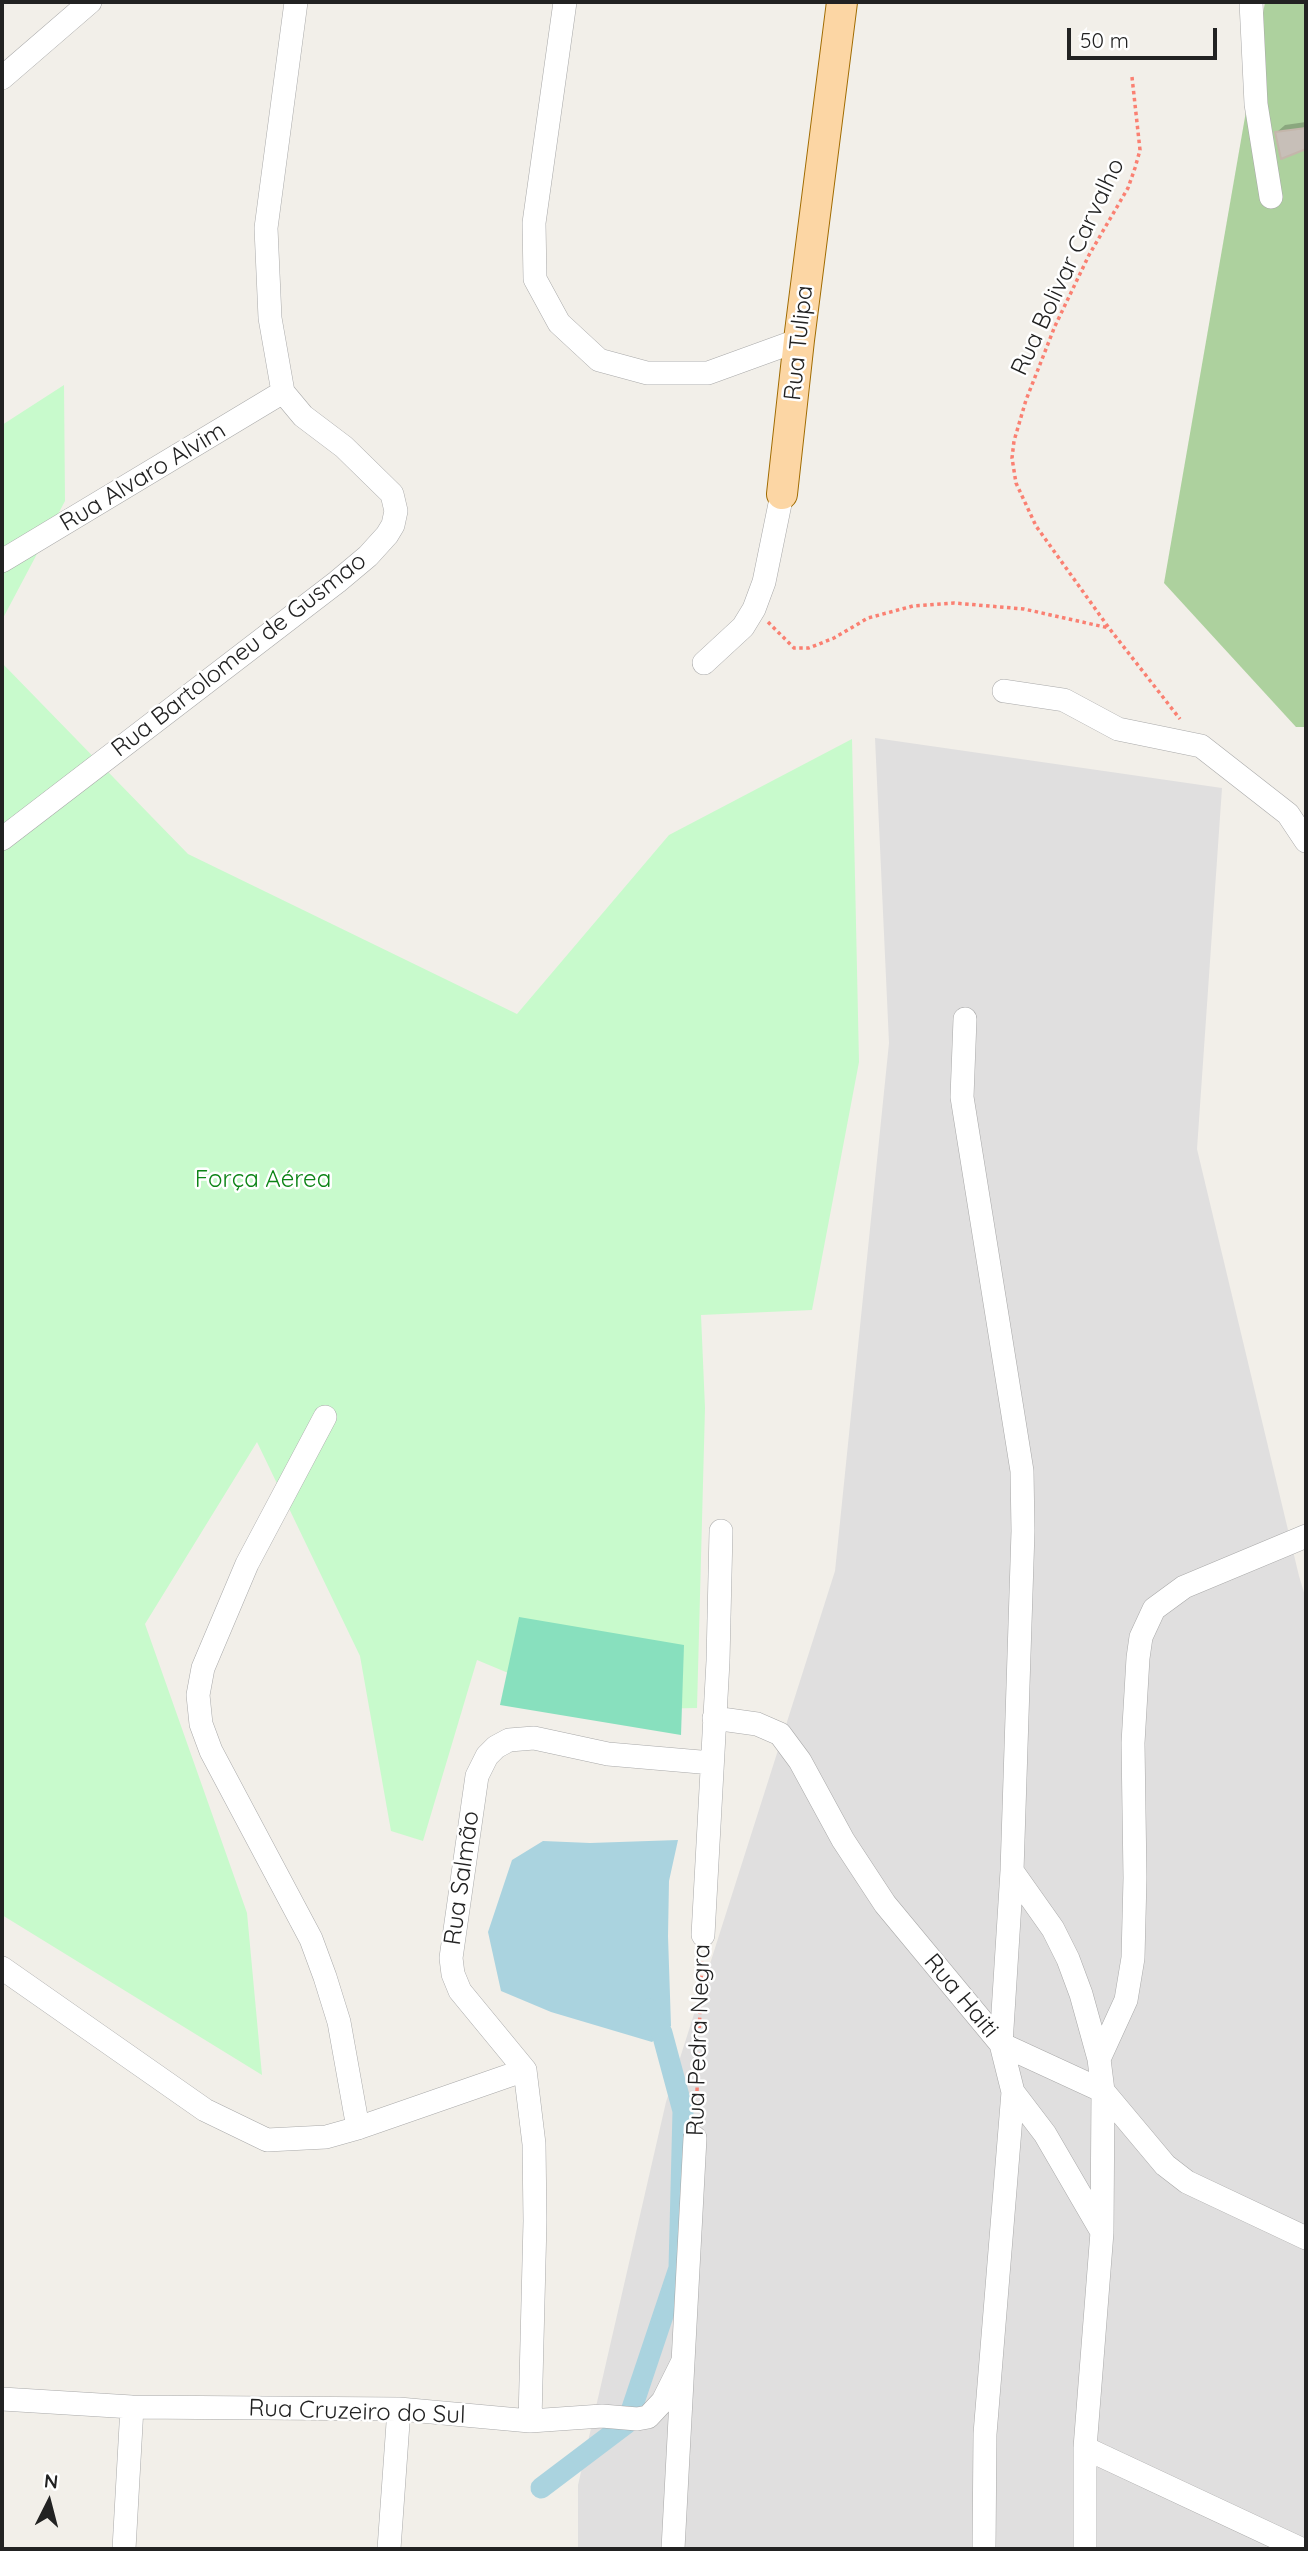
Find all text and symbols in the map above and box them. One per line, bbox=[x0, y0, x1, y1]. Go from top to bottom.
scale bar bbox=[1070, 14, 1220, 58]
text: 50 m bbox=[1080, 27, 1129, 53]
street label: Rua Bolivar Carvalho bbox=[1005, 154, 1131, 380]
street label: Rua Tulipa bbox=[779, 284, 819, 402]
street label: Rua Alvaro Alvim bbox=[55, 416, 231, 538]
street label: Rua Bartolomeu de Gusmao bbox=[106, 547, 372, 763]
park label: Força Aérea bbox=[195, 1166, 331, 1194]
street label: Rua Salmão bbox=[438, 1809, 486, 1947]
street label: Rua Pedra Negra bbox=[681, 1943, 717, 2137]
street label: Rua Haiti bbox=[918, 1948, 1004, 2044]
street label: Rua Cruzeiro do Sul bbox=[248, 2394, 466, 2430]
north arrow bbox=[14, 2467, 84, 2537]
text: N bbox=[43, 2468, 59, 2494]

